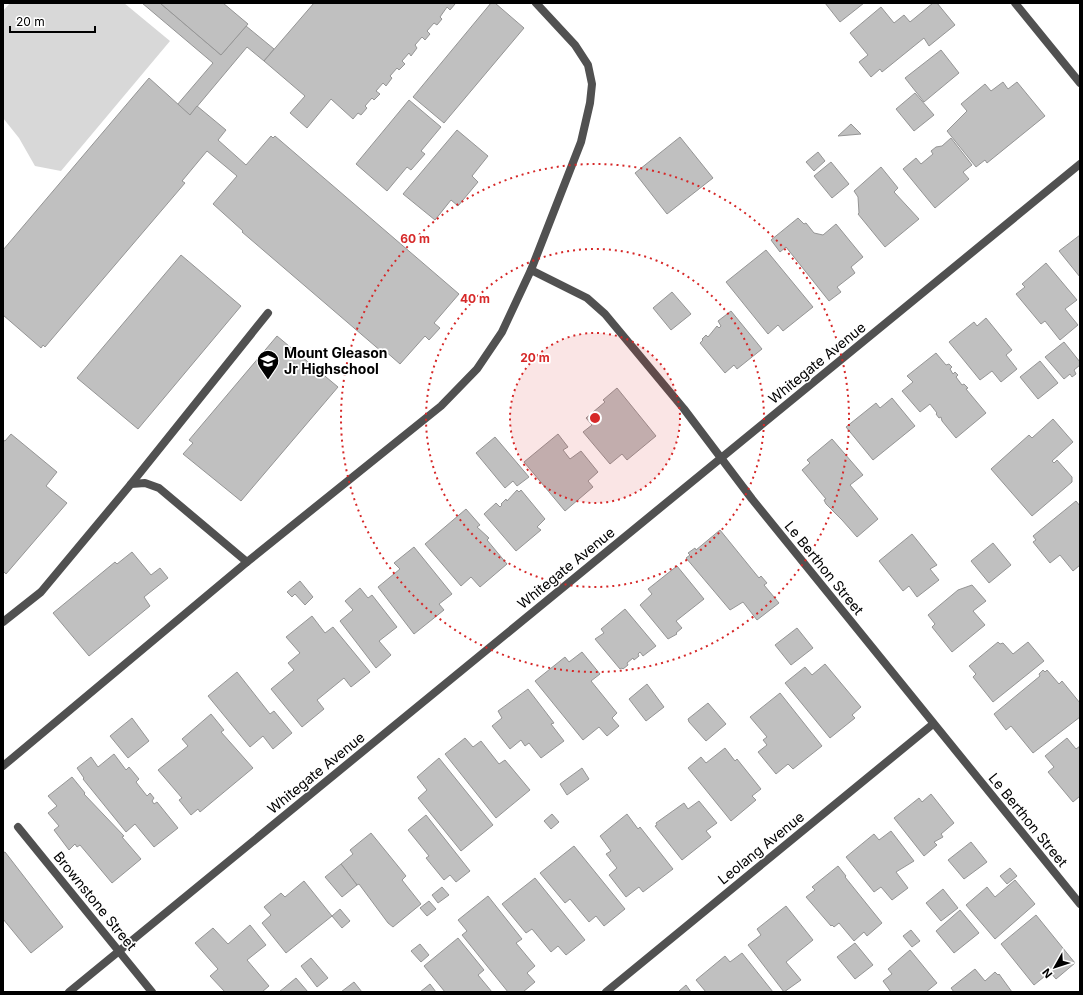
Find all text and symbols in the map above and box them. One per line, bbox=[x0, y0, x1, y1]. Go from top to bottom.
scale bar bbox=[10, 8, 95, 34]
text: 20 m bbox=[16, 14, 45, 29]
text: 60 m bbox=[400, 231, 430, 246]
text: 40 m bbox=[460, 291, 490, 306]
street label: Whitegate Avenue bbox=[765, 318, 869, 407]
place label: Mount Gleason Jr Highschool bbox=[284, 344, 388, 377]
school or university icon: Mount Gleason Jr Highschool bbox=[255, 348, 281, 381]
text: 20 m bbox=[520, 350, 550, 365]
centre of rings bbox=[588, 411, 602, 425]
street label: Le Berthon Street bbox=[781, 517, 868, 618]
street label: Whitegate Avenue bbox=[514, 523, 618, 612]
street label: Whitegate Avenue bbox=[264, 728, 368, 817]
street label: Le Berthon Street bbox=[985, 769, 1072, 870]
street label: Leolang Avenue bbox=[714, 808, 807, 887]
street label: Brownstone Street bbox=[50, 848, 141, 954]
north arrow bbox=[1035, 947, 1075, 987]
text: N bbox=[1039, 966, 1055, 981]

